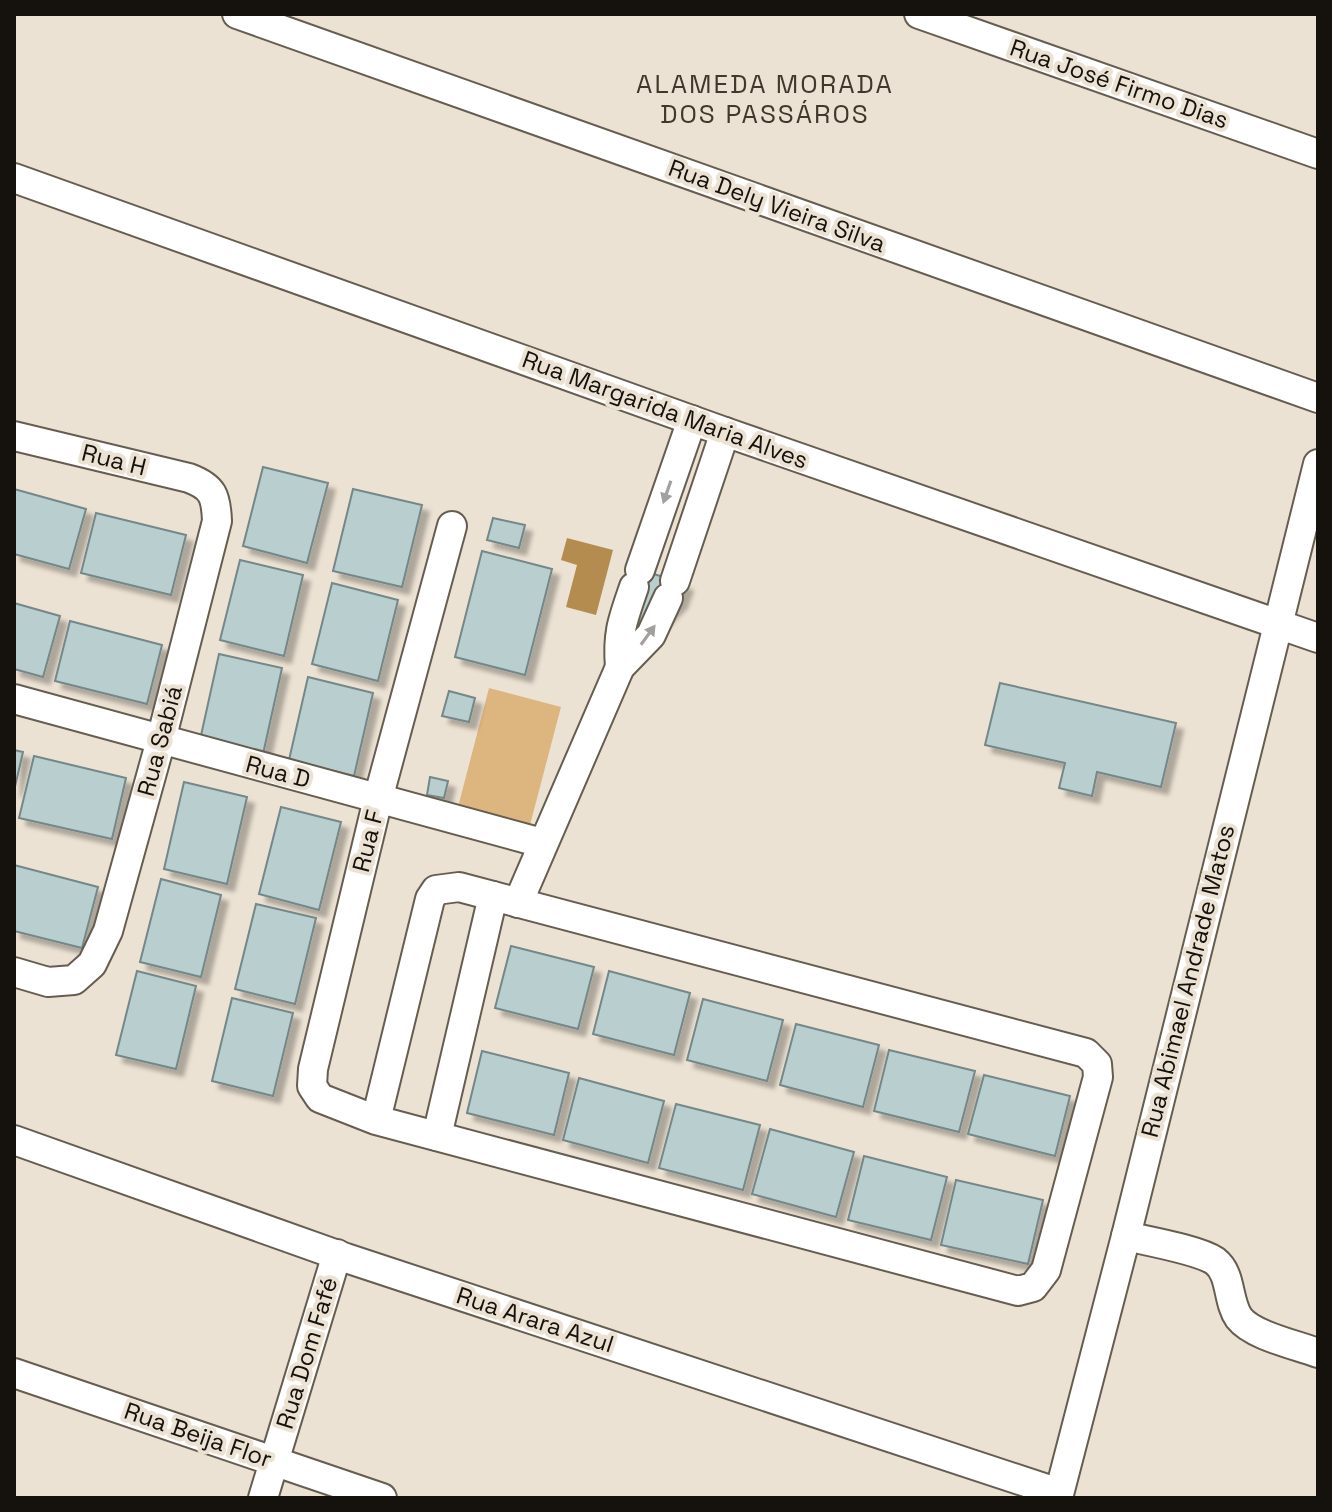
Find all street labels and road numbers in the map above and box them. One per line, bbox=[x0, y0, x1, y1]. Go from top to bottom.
street label: Rua José Firmo Dias bbox=[1006, 32, 1232, 135]
street label: Rua Dely Vieira Silva bbox=[664, 152, 890, 259]
street label: Rua Margarida Maria Alves bbox=[518, 343, 812, 476]
street label: Rua H bbox=[79, 437, 150, 482]
street label: Rua Sabiá bbox=[130, 682, 189, 800]
street label: Rua D bbox=[242, 748, 314, 795]
street label: Rua F bbox=[345, 807, 390, 875]
street label: Rua Abimael Andrade Matos bbox=[1134, 821, 1241, 1140]
street label: Rua Dom Fafé bbox=[269, 1273, 344, 1433]
street label: Rua Arara Azul bbox=[453, 1280, 618, 1360]
street label: Rua Beija Flor bbox=[120, 1395, 276, 1474]

